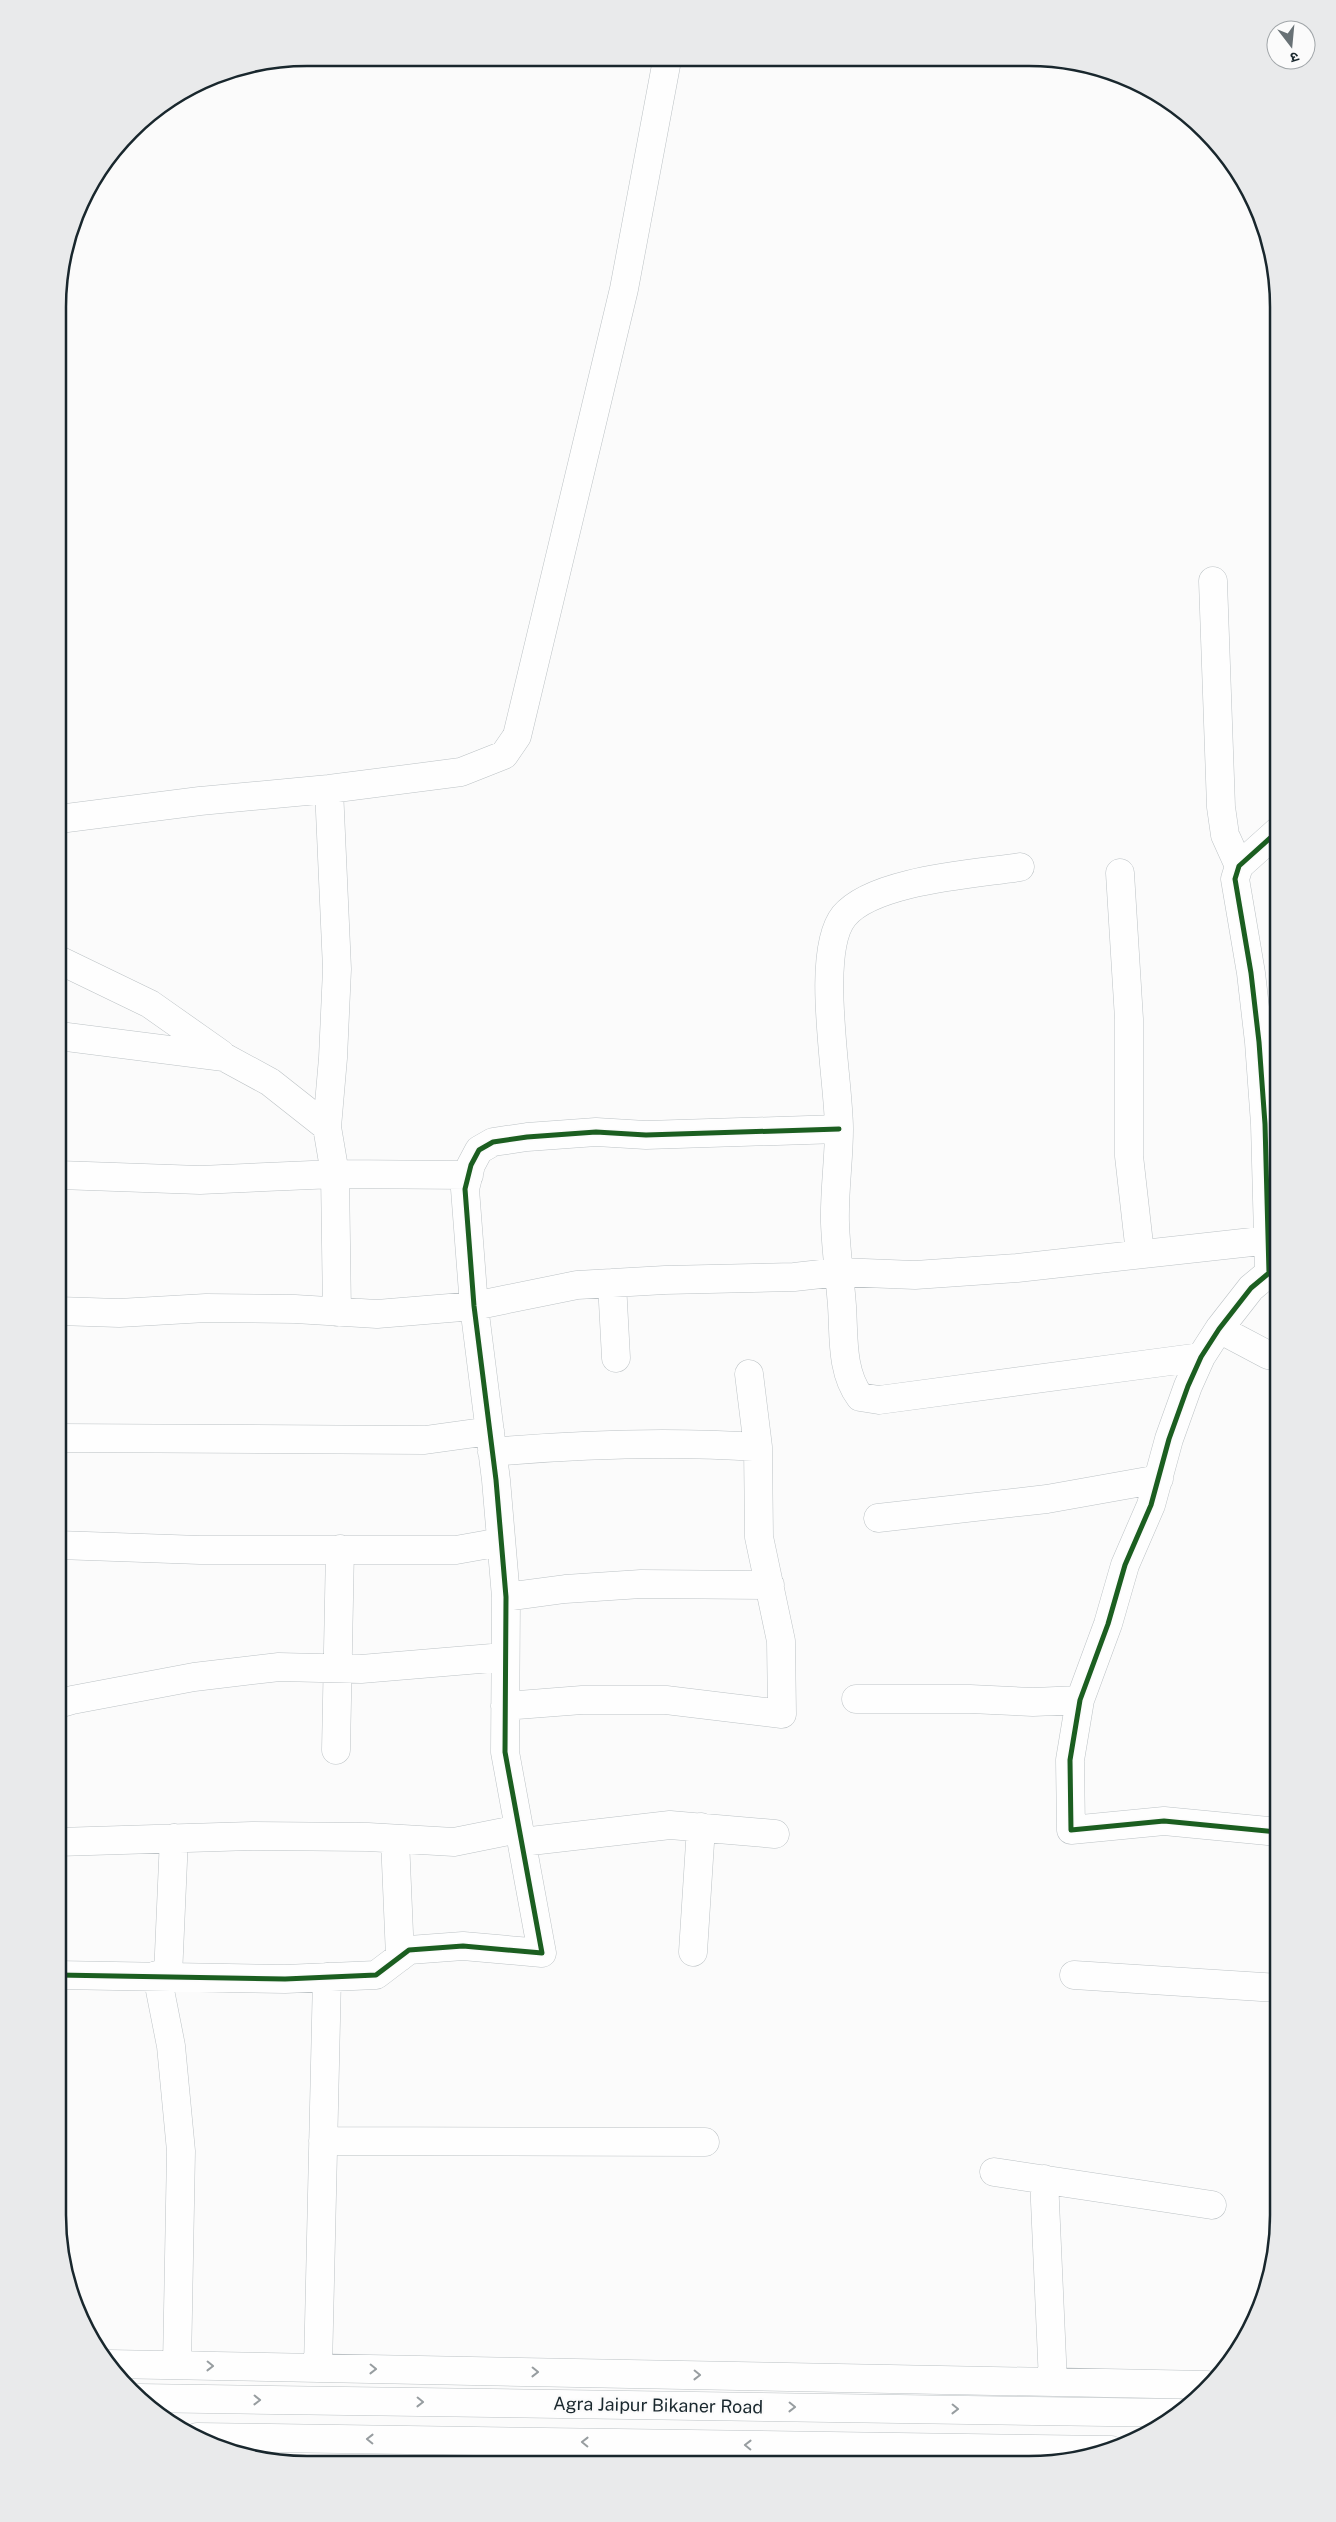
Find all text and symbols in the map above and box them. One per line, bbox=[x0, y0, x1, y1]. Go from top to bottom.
north arrow bbox=[1266, 20, 1316, 70]
text: उ bbox=[1288, 49, 1301, 67]
one-way arrow bbox=[206, 2361, 214, 2371]
one-way arrow bbox=[369, 2363, 377, 2374]
one-way arrow bbox=[532, 2367, 539, 2377]
one-way arrow bbox=[694, 2370, 702, 2380]
street label: Agra Jaipur Bikaner Road bbox=[553, 2393, 763, 2417]
one-way arrow bbox=[254, 2395, 262, 2405]
one-way arrow bbox=[416, 2397, 424, 2407]
one-way arrow bbox=[789, 2402, 797, 2412]
one-way arrow bbox=[951, 2404, 959, 2415]
one-way arrow bbox=[366, 2434, 374, 2444]
one-way arrow bbox=[581, 2437, 588, 2447]
one-way arrow bbox=[743, 2440, 751, 2450]

